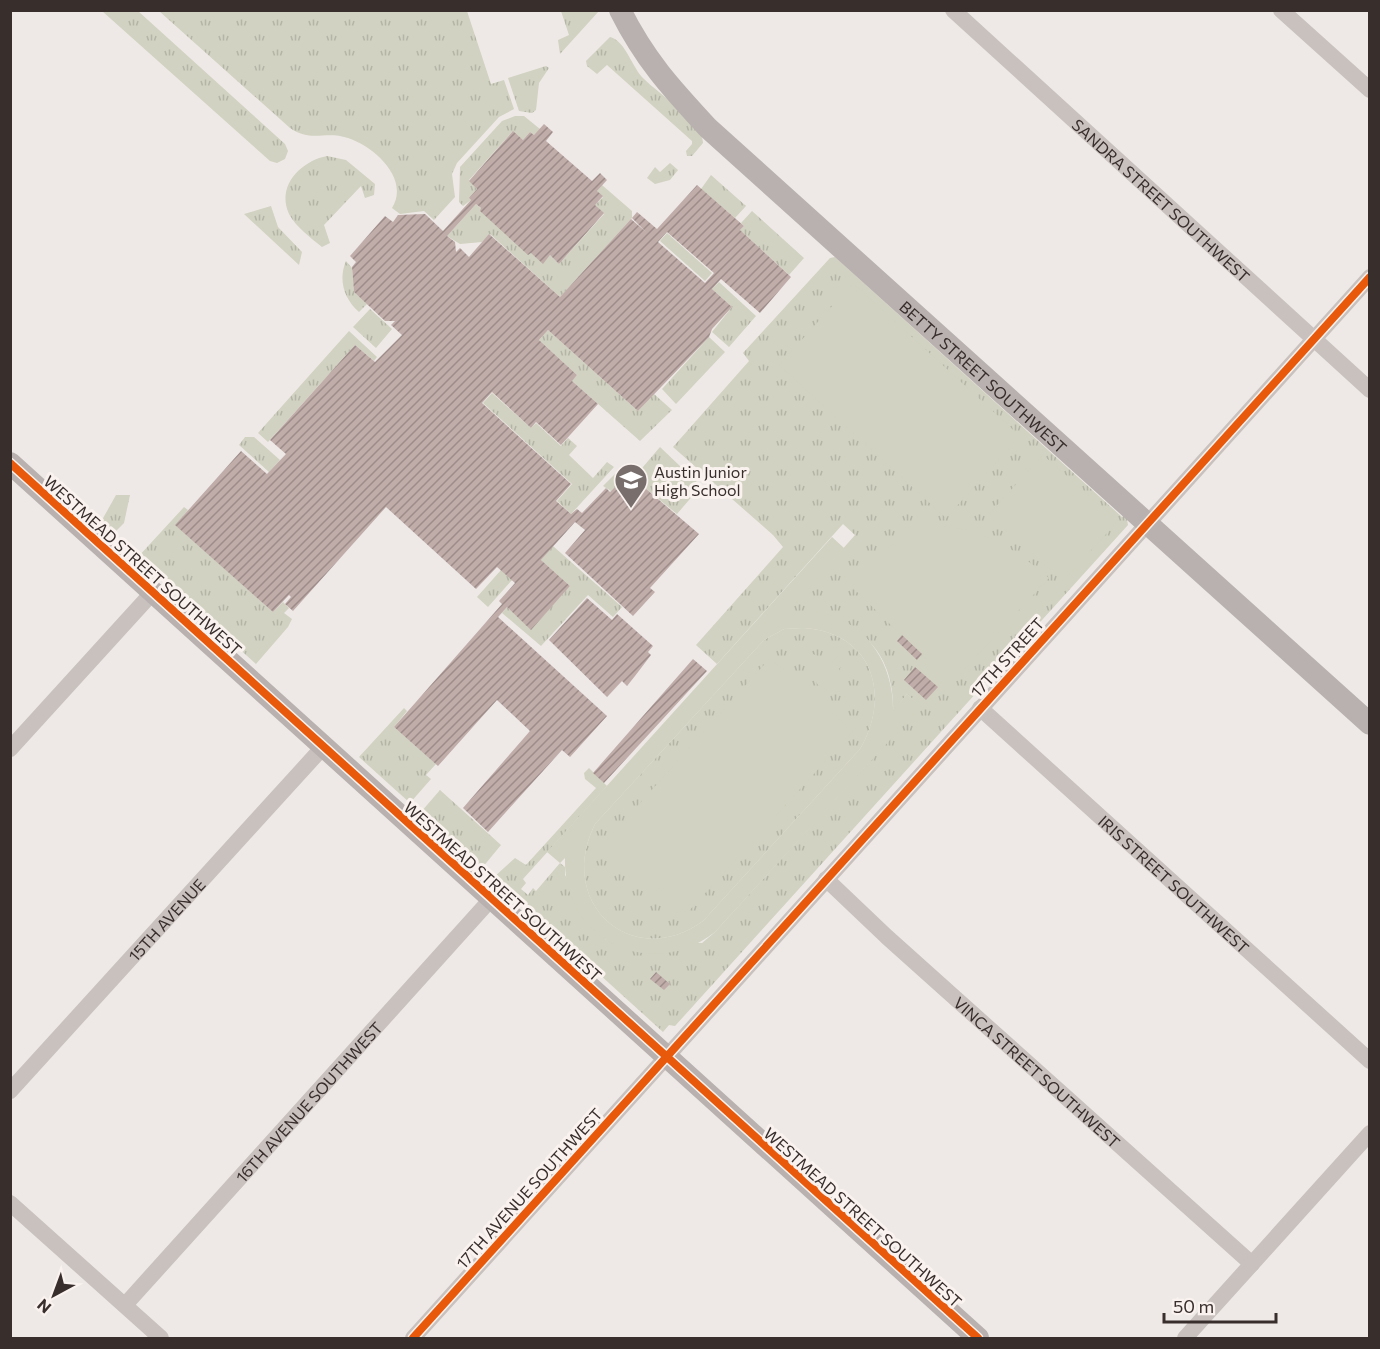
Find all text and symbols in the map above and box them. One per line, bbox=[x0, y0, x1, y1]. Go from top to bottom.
street label: SANDRA STREET SOUTHWEST bbox=[1069, 114, 1254, 286]
street label: BETTY STREET SOUTHWEST bbox=[896, 296, 1071, 456]
school or university icon: Austin Junior High School bbox=[613, 462, 649, 509]
place label: Austin Junior High School bbox=[654, 462, 747, 499]
street label: WESTMEAD STREET SOUTHWEST bbox=[40, 471, 246, 659]
street label: 17TH STREET bbox=[966, 613, 1048, 701]
street label: WESTMEAD STREET SOUTHWEST bbox=[400, 797, 606, 985]
street label: IRIS STREET SOUTHWEST bbox=[1095, 811, 1253, 957]
street label: 15TH AVENUE bbox=[124, 874, 208, 965]
street label: VINCA STREET SOUTHWEST bbox=[950, 992, 1124, 1151]
street label: 16TH AVENUE SOUTHWEST bbox=[231, 1017, 386, 1186]
street label: 17TH AVENUE SOUTHWEST bbox=[452, 1104, 606, 1272]
street label: WESTMEAD STREET SOUTHWEST bbox=[760, 1123, 966, 1311]
north arrow bbox=[24, 1265, 84, 1325]
scale bar bbox=[1164, 1286, 1276, 1324]
text: 50 m bbox=[1173, 1295, 1214, 1317]
text: N bbox=[33, 1296, 55, 1318]

